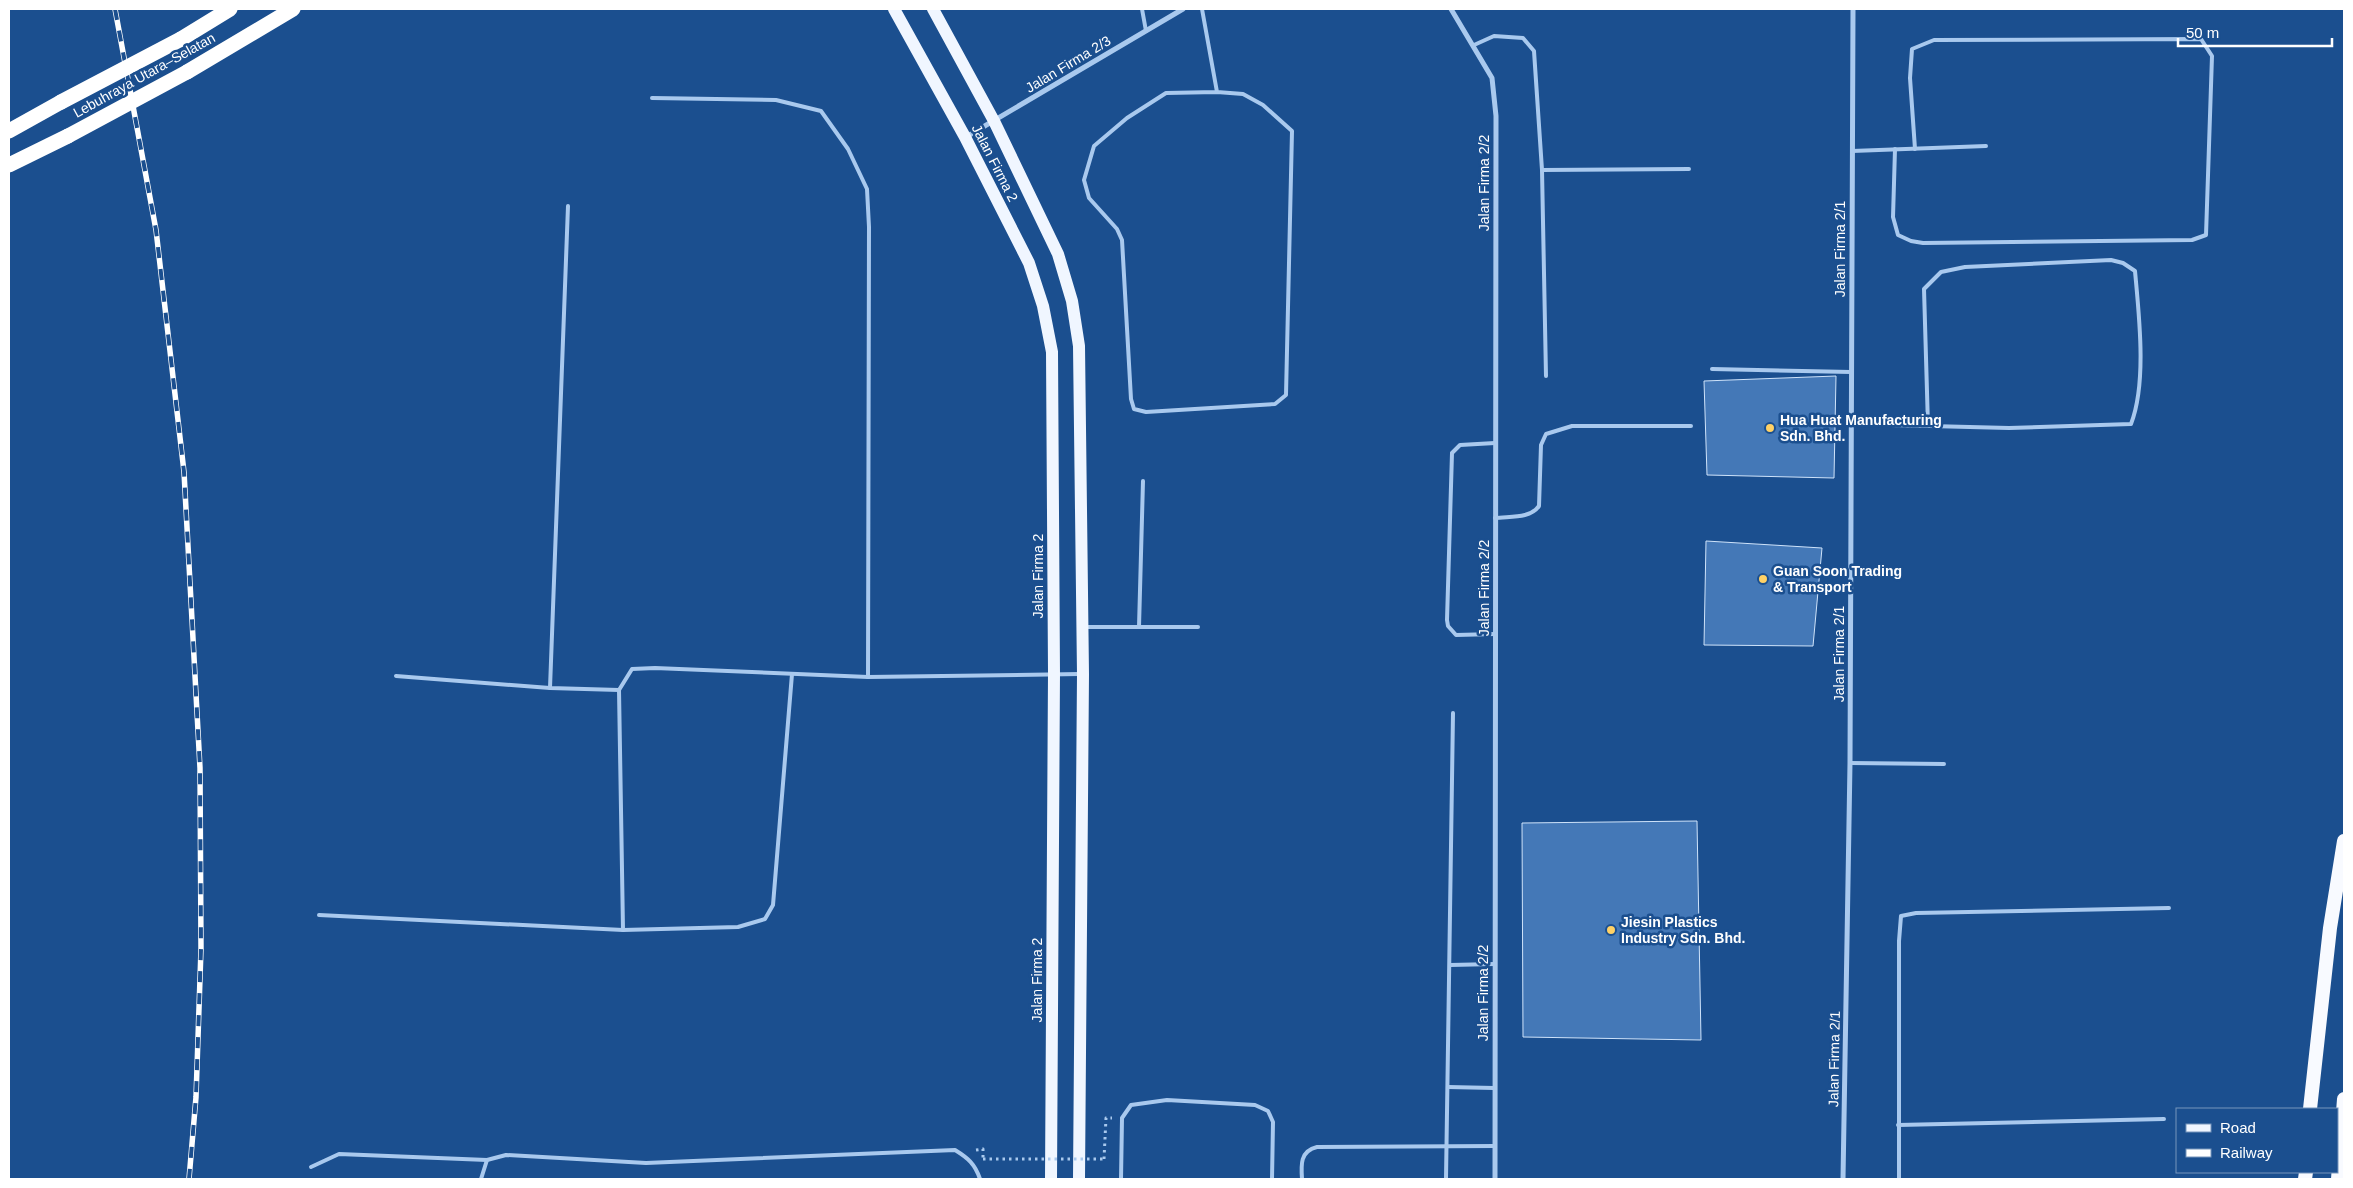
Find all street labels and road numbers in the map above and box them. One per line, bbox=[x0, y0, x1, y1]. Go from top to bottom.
street label: Lebuhraya Utara–Selatan bbox=[70, 29, 218, 121]
street label: Jalan Firma 2/3 bbox=[1023, 32, 1114, 96]
street label: Jalan Firma 2 bbox=[969, 122, 1021, 205]
street label: Jalan Firma 2/2 bbox=[1476, 135, 1492, 231]
street label: Jalan Firma 2/1 bbox=[1832, 201, 1848, 297]
street label: Jalan Firma 2 bbox=[1030, 533, 1046, 618]
street label: Jalan Firma 2/2 bbox=[1476, 540, 1492, 636]
street label: Jalan Firma 2/1 bbox=[1831, 606, 1847, 702]
street label: Jalan Firma 2 bbox=[1029, 937, 1045, 1022]
street label: Jalan Firma 2/2 bbox=[1475, 945, 1491, 1041]
street label: Jalan Firma 2/1 bbox=[1825, 1010, 1843, 1107]

